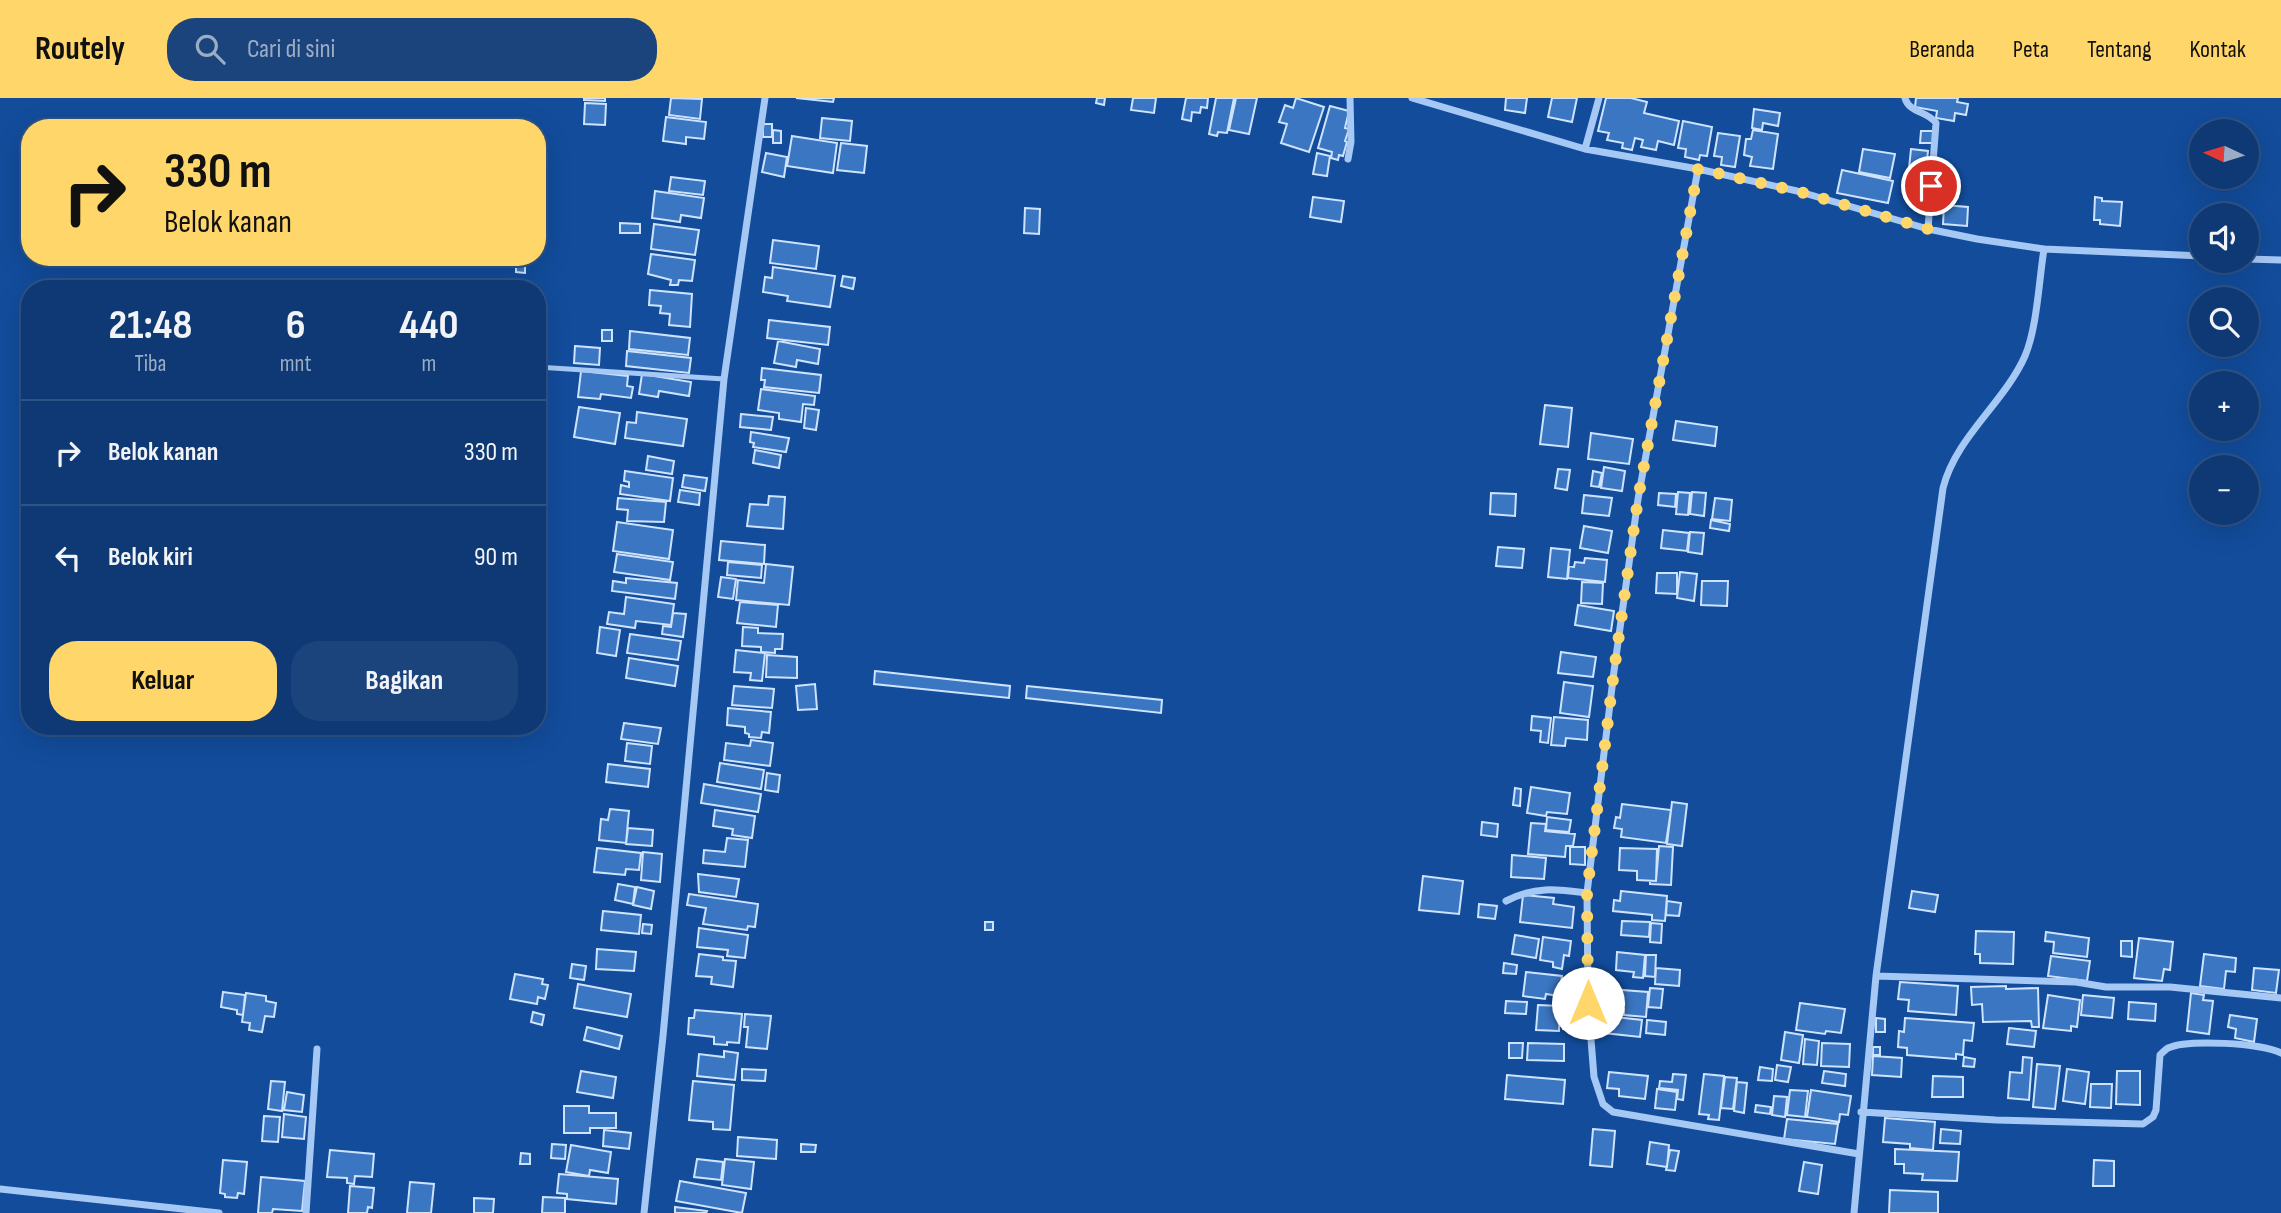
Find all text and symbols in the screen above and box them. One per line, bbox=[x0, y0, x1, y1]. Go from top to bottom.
search box bbox=[167, 18, 657, 81]
text: Routely bbox=[35, 29, 125, 69]
icon: search bbox=[191, 30, 229, 68]
text: Cari di sini bbox=[247, 34, 335, 65]
text: Beranda bbox=[1909, 35, 1975, 64]
text: Peta bbox=[2013, 35, 2049, 64]
text: Tentang bbox=[2087, 35, 2152, 64]
text: Kontak bbox=[2190, 35, 2246, 64]
north arrow bbox=[2189, 119, 2259, 189]
map controls bbox=[2189, 119, 2259, 525]
text: 330 m bbox=[164, 143, 271, 202]
icon: right bbox=[49, 147, 140, 238]
pin bbox=[1901, 156, 1961, 216]
icon: arrive bbox=[1912, 167, 1950, 205]
text: Belok kanan bbox=[164, 203, 292, 242]
button: sound bbox=[2189, 203, 2259, 273]
button: search bbox=[2189, 287, 2259, 357]
text: 21:48 bbox=[109, 300, 192, 351]
text: 6 bbox=[286, 300, 306, 351]
text: 440 bbox=[399, 300, 458, 351]
text: Tiba bbox=[134, 350, 166, 378]
text: mnt bbox=[280, 350, 312, 378]
text: m bbox=[421, 350, 436, 378]
button: + bbox=[2189, 371, 2259, 441]
icon: right bbox=[49, 434, 87, 472]
text: Belok kanan bbox=[108, 437, 218, 468]
text: 330 m bbox=[464, 437, 518, 468]
button: − bbox=[2189, 455, 2259, 525]
icon: left bbox=[49, 539, 87, 577]
text: Belok kiri bbox=[108, 542, 193, 573]
text: 90 m bbox=[474, 542, 518, 573]
button: Keluar bbox=[49, 641, 277, 721]
button: Bagikan bbox=[291, 641, 518, 721]
position arrow bbox=[1551, 966, 1625, 1040]

